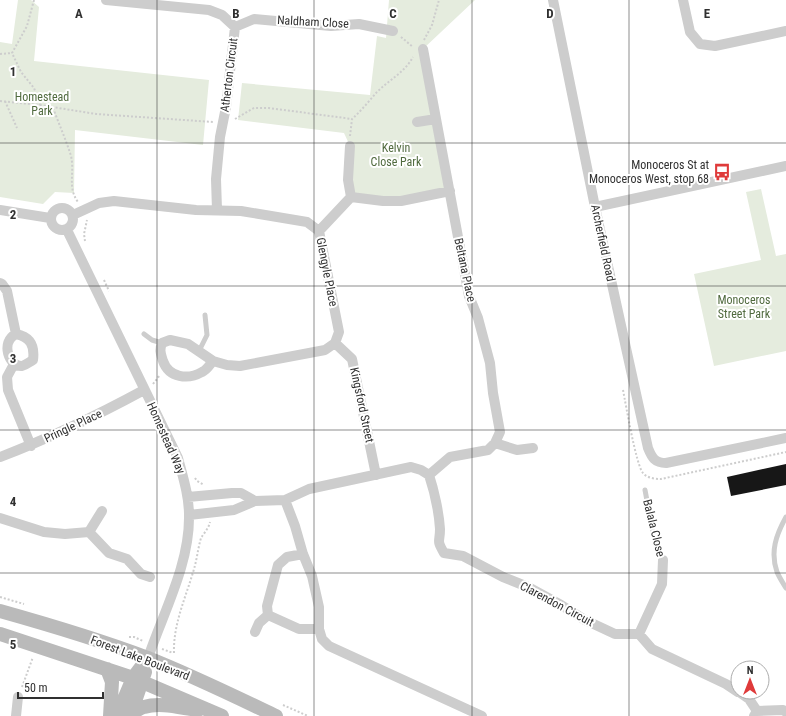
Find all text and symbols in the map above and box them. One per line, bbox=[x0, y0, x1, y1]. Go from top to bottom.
text: A bbox=[75, 6, 83, 21]
text: B bbox=[232, 6, 240, 21]
text: C bbox=[389, 6, 397, 21]
text: D bbox=[546, 6, 554, 21]
text: E bbox=[704, 6, 711, 21]
street label: Naldham Close bbox=[277, 13, 350, 31]
street label: Atherton Circuit bbox=[218, 37, 241, 113]
text: 1 bbox=[10, 64, 16, 79]
park label: Homestead Park bbox=[15, 90, 69, 118]
park label: Kelvin Close Park bbox=[371, 141, 422, 169]
place label: Monoceros St at Monoceros West, stop 68 bbox=[589, 158, 709, 186]
bus stop icon: Monoceros St at Monoceros West, stop 68 bbox=[712, 162, 732, 182]
street label: Archerfield Road bbox=[588, 203, 618, 283]
text: 2 bbox=[10, 207, 17, 222]
street label: Glengyle Place bbox=[313, 236, 341, 308]
street label: Beltana Place bbox=[451, 237, 479, 304]
park label: Monoceros Street Park bbox=[717, 293, 771, 321]
text: 3 bbox=[10, 351, 16, 366]
street label: Kingsford Street bbox=[347, 366, 377, 444]
street label: Homestead Way bbox=[144, 400, 188, 476]
street label: Pringle Place bbox=[42, 406, 105, 445]
text: 4 bbox=[10, 494, 17, 509]
street label: Balala Close bbox=[640, 498, 668, 559]
street label: Clarendon Circuit bbox=[518, 579, 597, 630]
street label: Forest Lake Boulevard bbox=[89, 633, 191, 683]
text: 5 bbox=[10, 637, 17, 652]
north arrow bbox=[730, 660, 770, 700]
text: N bbox=[747, 664, 754, 677]
scale bar bbox=[18, 674, 103, 700]
text: 50 m bbox=[24, 681, 48, 695]

